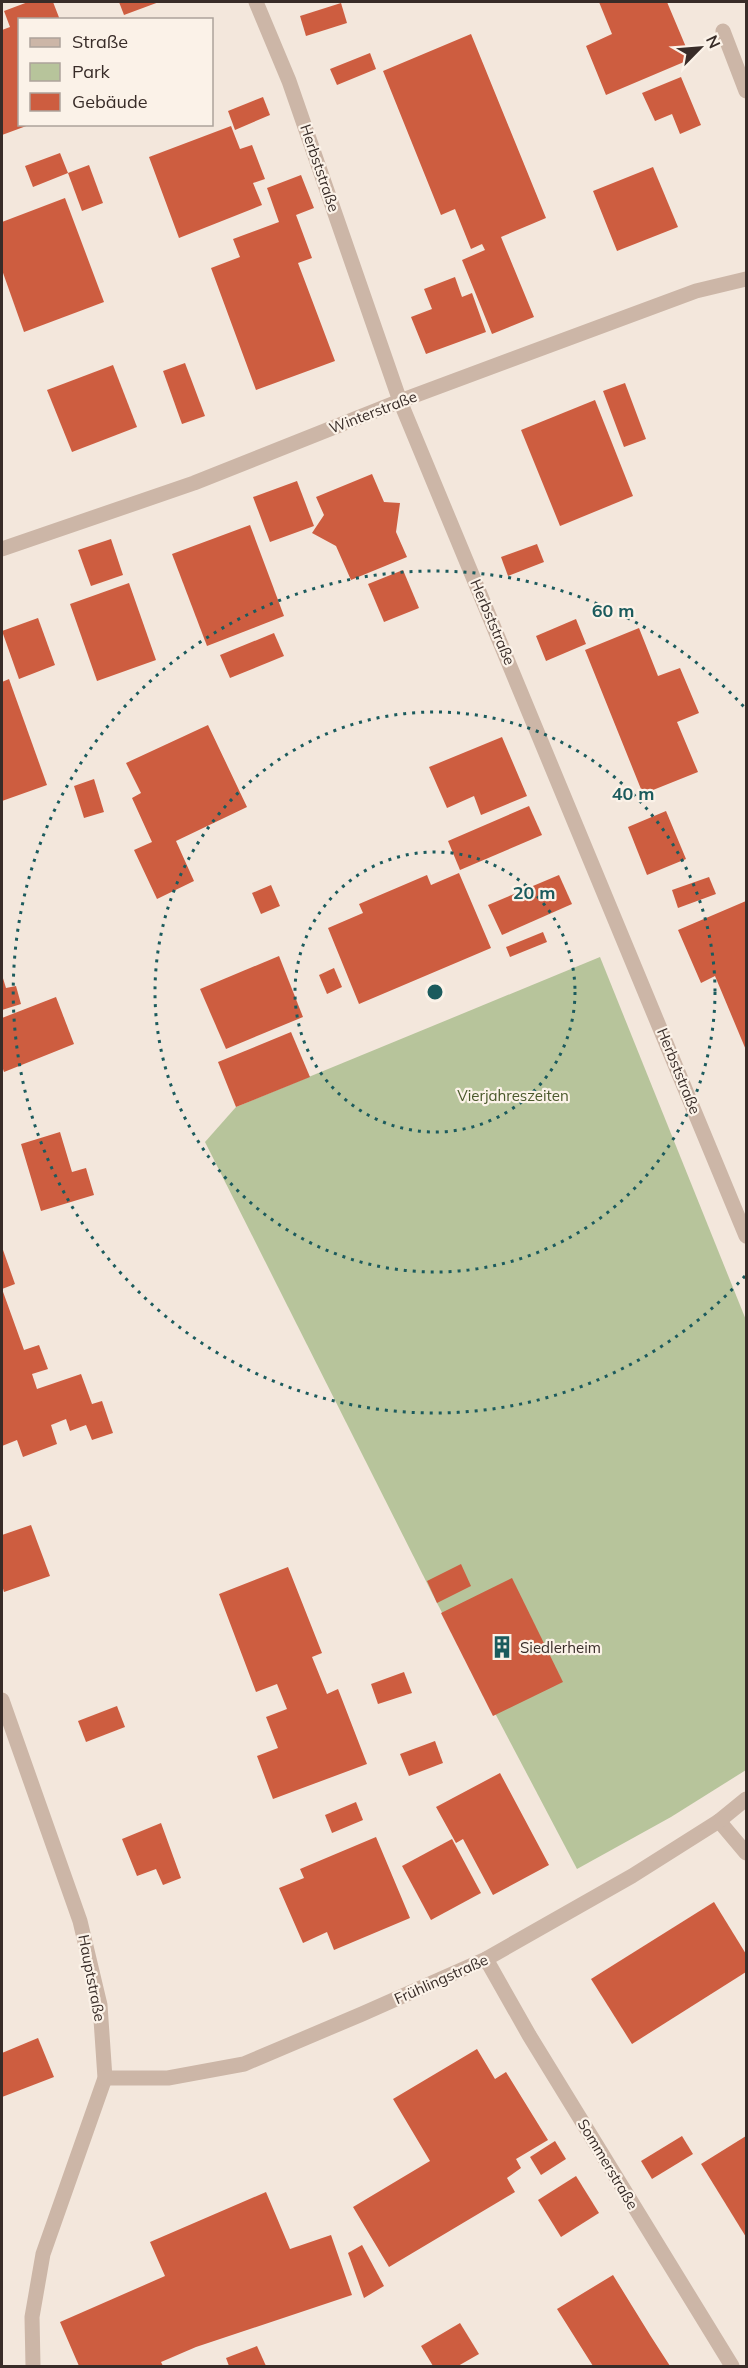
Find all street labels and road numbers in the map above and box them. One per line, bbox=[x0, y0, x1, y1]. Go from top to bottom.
street label: Herbststraße bbox=[296, 122, 344, 214]
street label: Winterstraße bbox=[326, 387, 420, 437]
street label: Herbststraße bbox=[466, 576, 520, 668]
street label: Herbststraße bbox=[653, 1025, 705, 1117]
street label: Hauptstraße bbox=[74, 1933, 110, 2023]
street label: Frühlingstraße bbox=[391, 1950, 491, 2008]
street label: Sommerstraße bbox=[573, 2115, 643, 2213]

